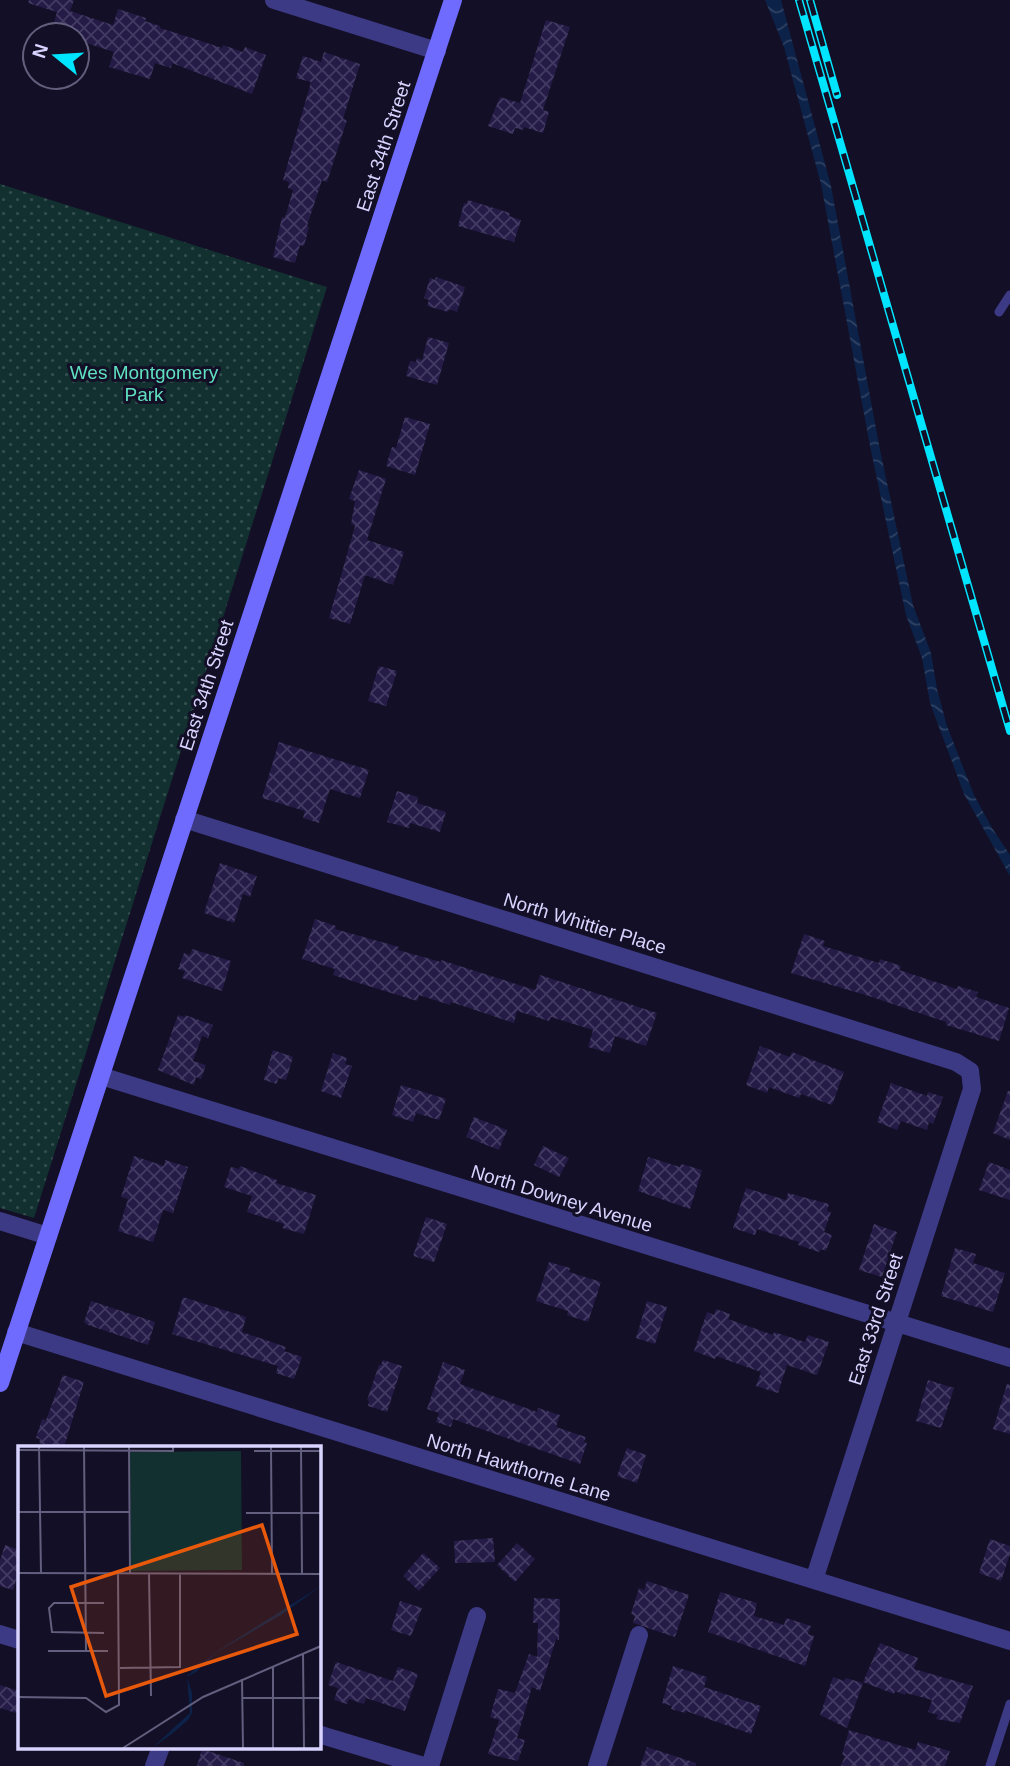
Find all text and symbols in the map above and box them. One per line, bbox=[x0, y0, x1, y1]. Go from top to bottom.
north arrow bbox=[21, 21, 91, 91]
text: N bbox=[28, 41, 52, 61]
street label: East 34th Street bbox=[352, 77, 415, 214]
park label: Wes Montgomery Park bbox=[70, 362, 219, 405]
street label: East 34th Street bbox=[175, 616, 238, 753]
street label: North Whittier Place bbox=[501, 889, 669, 958]
street label: North Downey Avenue bbox=[469, 1161, 655, 1236]
street label: East 33rd Street bbox=[844, 1250, 907, 1388]
street label: North Hawthorne Lane bbox=[424, 1429, 613, 1505]
inset map bbox=[18, 1446, 320, 1748]

